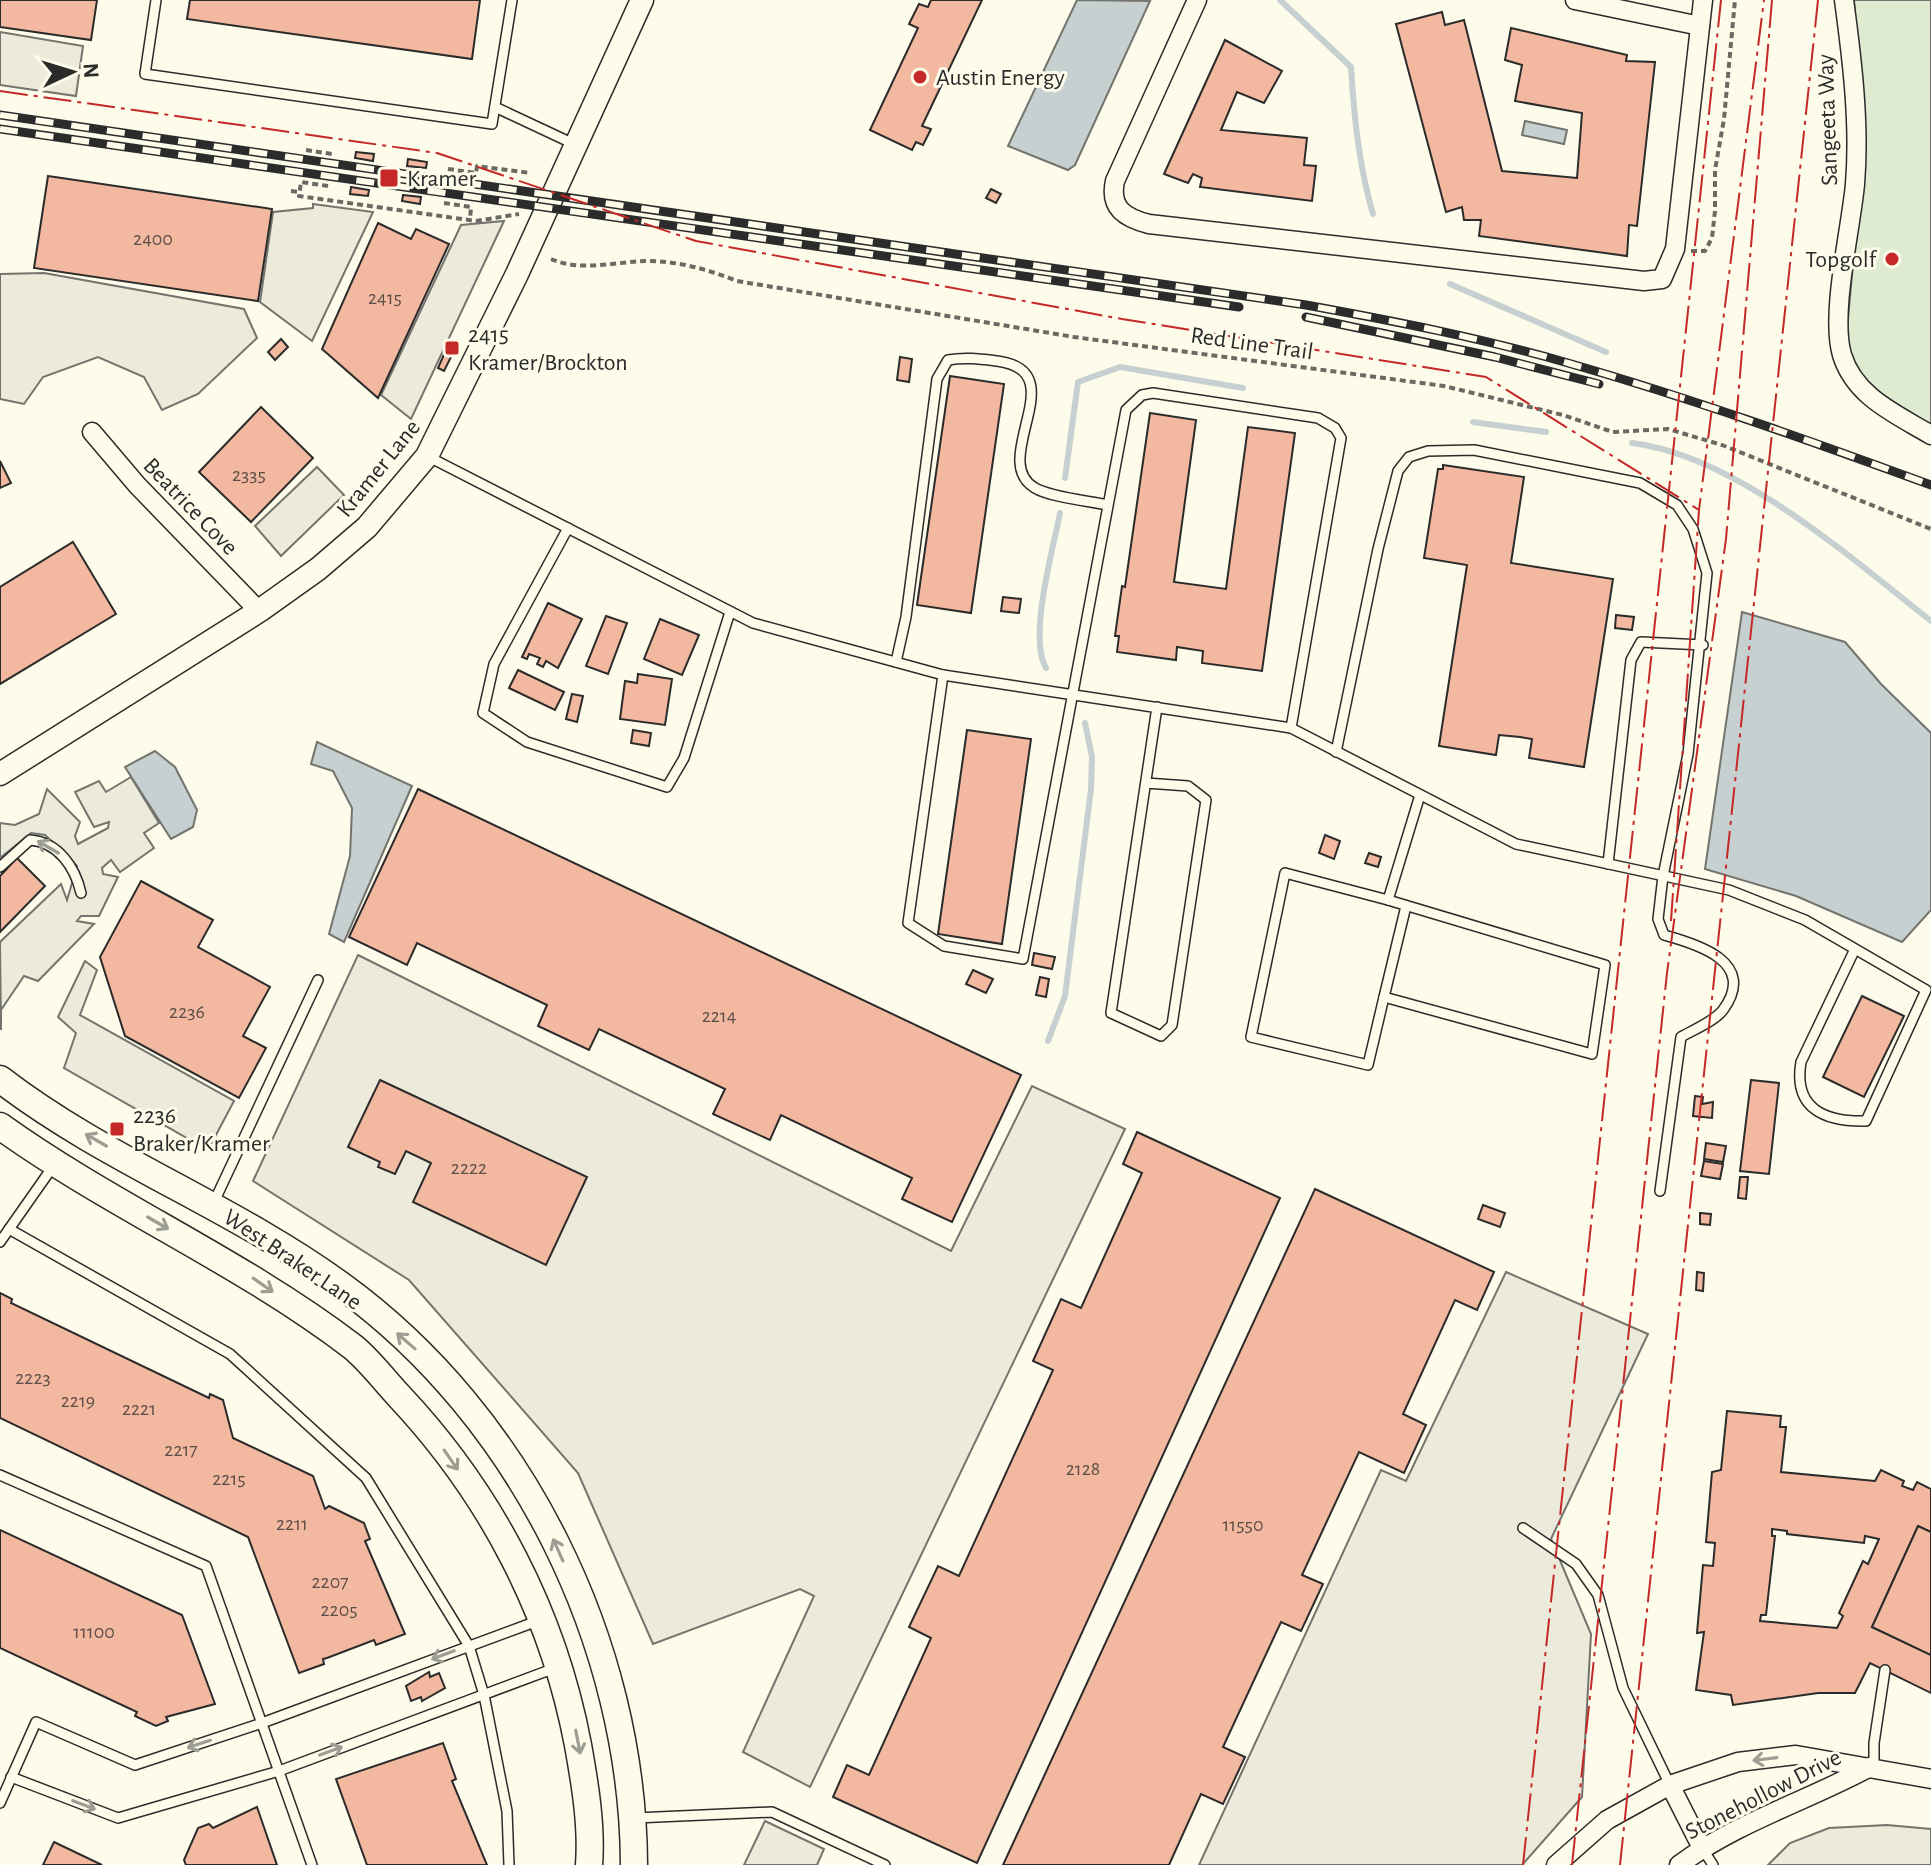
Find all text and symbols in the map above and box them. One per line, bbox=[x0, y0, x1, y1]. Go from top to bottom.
north arrow bbox=[32, 32, 112, 112]
street label: Sangeeta Way bbox=[1814, 54, 1842, 186]
text: N bbox=[79, 62, 102, 79]
place label: Austin Energy bbox=[936, 66, 1065, 90]
marker: Austin Energy bbox=[911, 68, 929, 86]
marker: Kramer bbox=[378, 167, 400, 189]
place label: Kramer bbox=[407, 167, 477, 191]
house number: 2400 bbox=[133, 229, 173, 249]
place label: Topgolf bbox=[1805, 248, 1878, 272]
marker: Topgolf bbox=[1883, 250, 1901, 268]
house number: 2415 bbox=[368, 288, 402, 308]
place label: 2415 Kramer/Brockton bbox=[468, 323, 628, 375]
street label: Red Line Trail bbox=[1189, 324, 1315, 364]
marker: 2415 Kramer/Brockton bbox=[443, 339, 461, 357]
street label: Kramer Lane bbox=[332, 415, 425, 522]
street label: Beatrice Cove bbox=[138, 454, 242, 560]
house number: 2335 bbox=[232, 465, 266, 485]
one-way arrow bbox=[37, 839, 59, 855]
house number: 2236 bbox=[169, 1002, 205, 1022]
house number: 2214 bbox=[702, 1006, 736, 1026]
place label: 2236 Braker/Kramer bbox=[133, 1104, 270, 1156]
marker: 2236 Braker/Kramer bbox=[108, 1120, 126, 1138]
one-way arrow bbox=[85, 1131, 108, 1147]
house number: 2222 bbox=[451, 1158, 487, 1178]
street label: West Braker Lane bbox=[219, 1205, 366, 1315]
one-way arrow bbox=[146, 1215, 169, 1231]
one-way arrow bbox=[251, 1277, 273, 1293]
one-way arrow bbox=[396, 1333, 416, 1351]
house number: 2223 bbox=[15, 1368, 51, 1388]
house number: 2219 bbox=[61, 1391, 95, 1411]
house number: 2221 bbox=[122, 1399, 156, 1419]
house number: 2217 bbox=[164, 1440, 198, 1460]
one-way arrow bbox=[443, 1449, 459, 1471]
house number: 2128 bbox=[1066, 1459, 1100, 1479]
house number: 2215 bbox=[212, 1469, 246, 1489]
house number: 2211 bbox=[276, 1514, 308, 1534]
house number: 11550 bbox=[1222, 1515, 1264, 1535]
one-way arrow bbox=[550, 1538, 565, 1562]
house number: 2207 bbox=[311, 1572, 349, 1592]
house number: 2205 bbox=[320, 1600, 358, 1620]
house number: 11100 bbox=[73, 1622, 115, 1642]
one-way arrow bbox=[432, 1649, 456, 1663]
one-way arrow bbox=[571, 1729, 586, 1755]
one-way arrow bbox=[187, 1738, 212, 1752]
one-way arrow bbox=[318, 1743, 343, 1758]
street label: Stonehollow Drive bbox=[1682, 1745, 1845, 1844]
one-way arrow bbox=[1753, 1752, 1778, 1767]
one-way arrow bbox=[71, 1799, 96, 1813]

